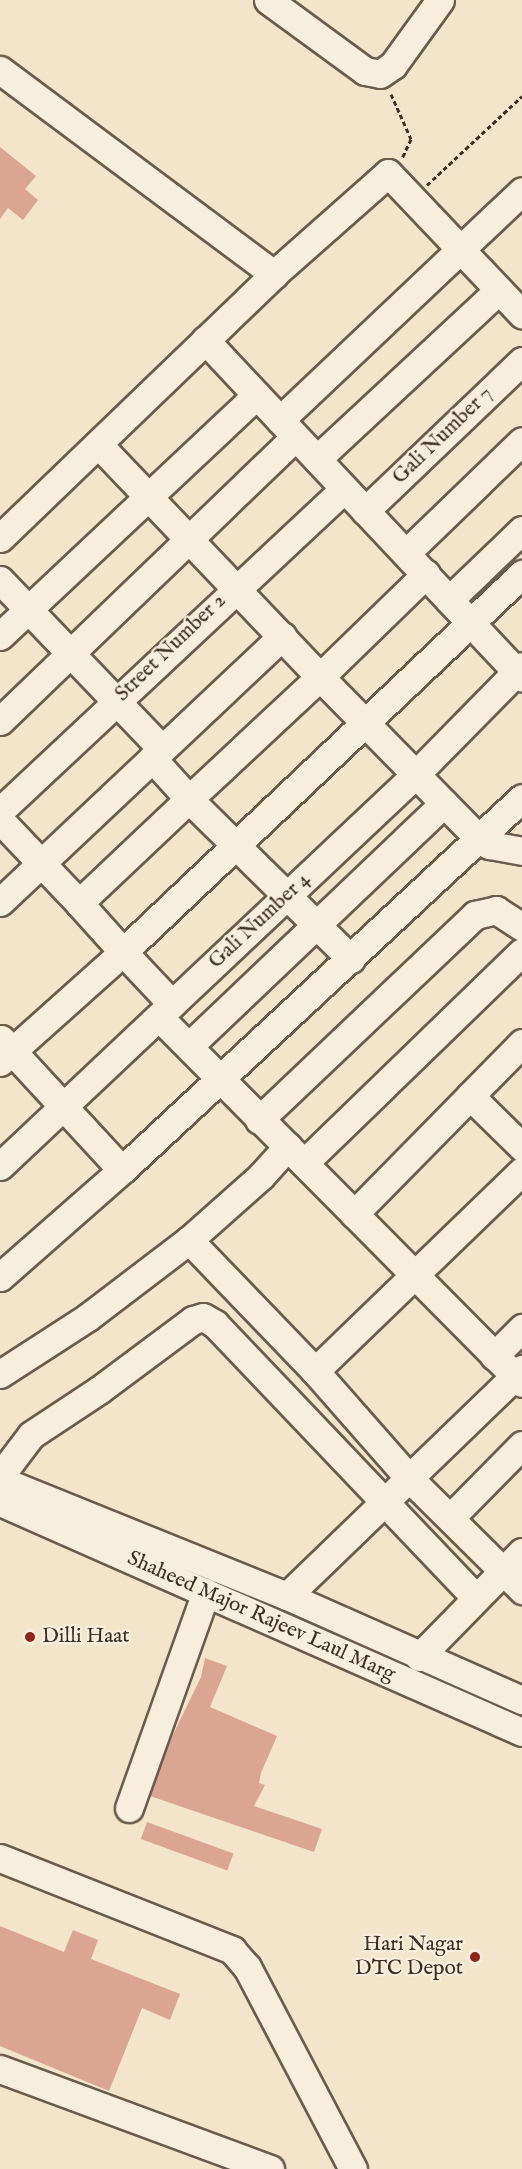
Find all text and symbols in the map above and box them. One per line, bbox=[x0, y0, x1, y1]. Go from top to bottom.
street label: Gali Number 7 bbox=[388, 382, 498, 490]
street label: Street Number 2 bbox=[110, 589, 232, 707]
street label: Gali Number 4 bbox=[204, 868, 316, 974]
street label: Shaheed Major Rajeev Laul Marg bbox=[123, 1546, 399, 1688]
place label: Dilli Haat bbox=[42, 1624, 130, 1650]
marker: Dilli Haat bbox=[23, 1630, 37, 1644]
place label: Hari Nagar DTC Depot bbox=[355, 1932, 463, 1982]
marker: Hari Nagar DTC Depot bbox=[468, 1950, 482, 1964]

